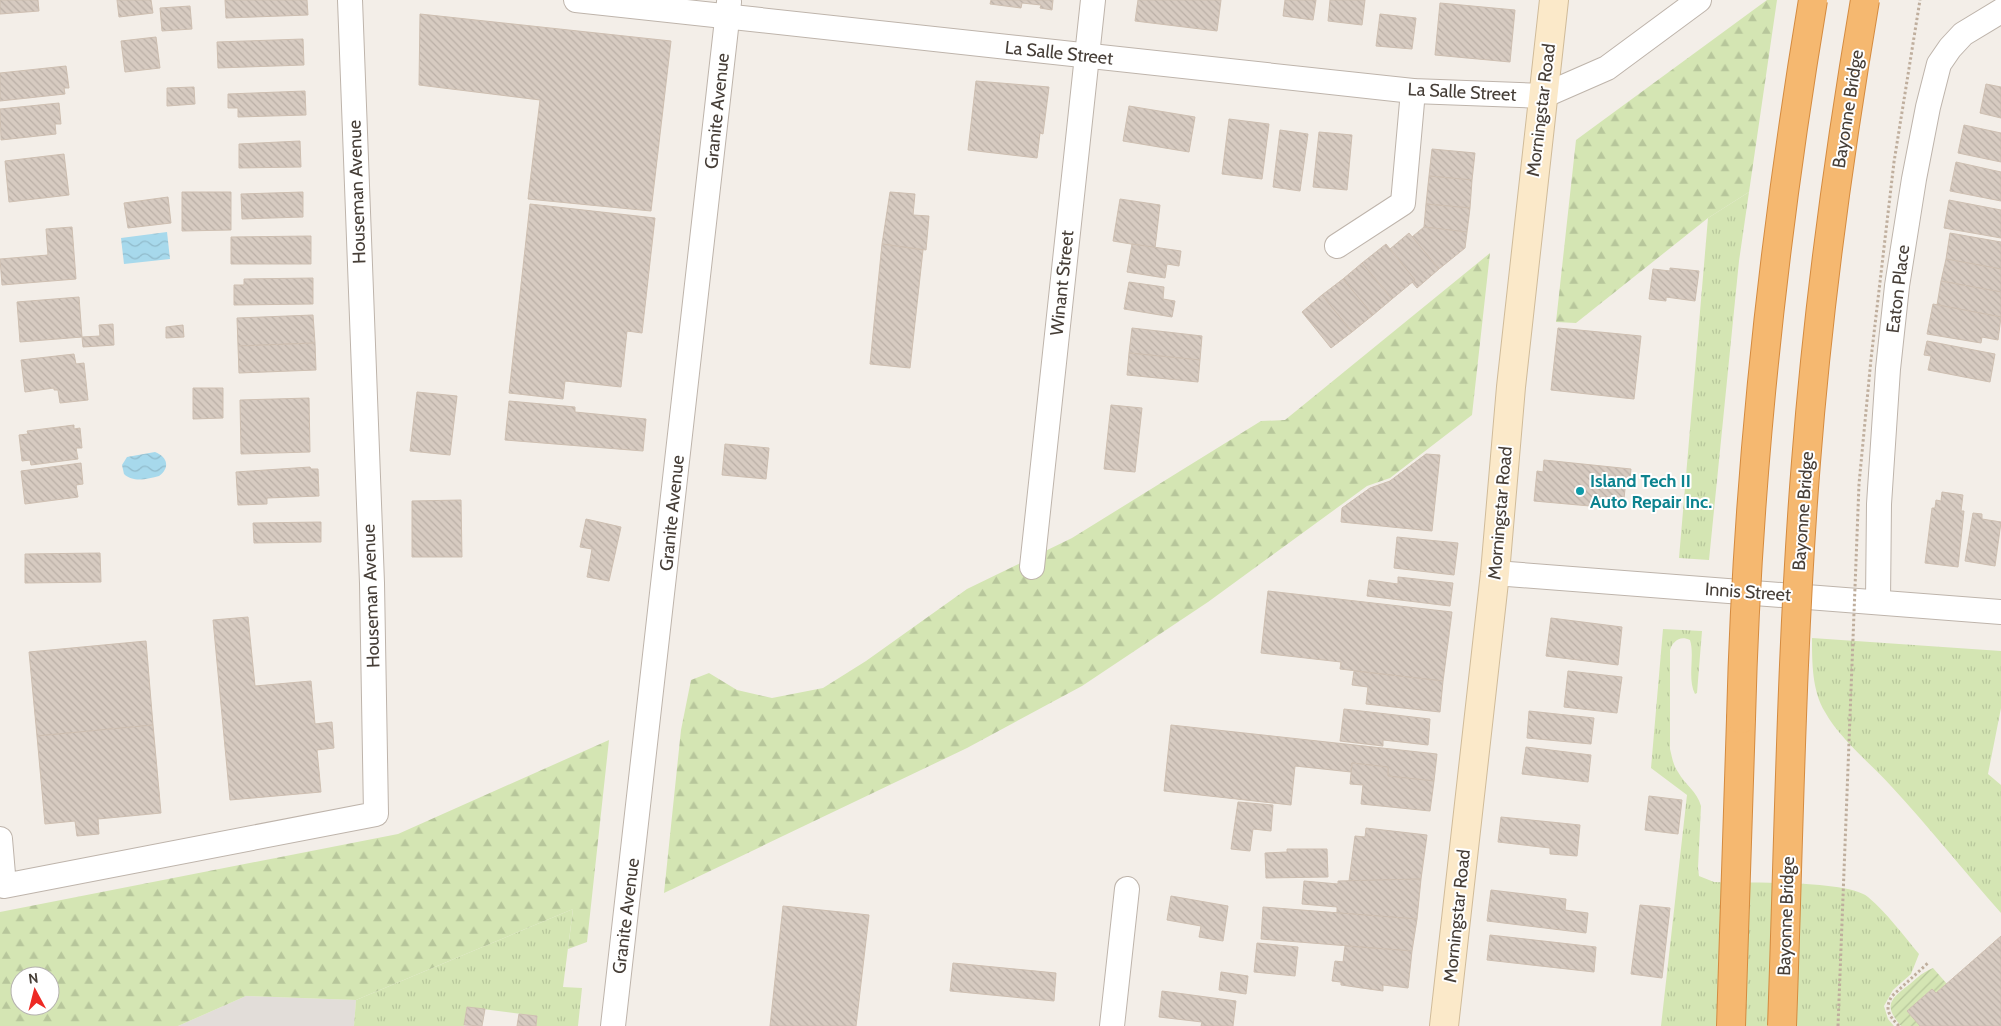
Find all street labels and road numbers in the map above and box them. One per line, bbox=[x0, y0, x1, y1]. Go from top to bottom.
street label: La Salle Street bbox=[1004, 36, 1114, 70]
street label: Morningstar Road bbox=[1522, 42, 1560, 178]
street label: Bayonne Bridge bbox=[1828, 48, 1868, 170]
street label: Granite Avenue bbox=[700, 52, 734, 170]
street label: La Salle Street bbox=[1407, 78, 1517, 106]
street label: Houseman Avenue bbox=[343, 120, 371, 264]
street label: Winant Street bbox=[1046, 229, 1078, 337]
street label: Eaton Place bbox=[1882, 244, 1914, 334]
street label: Morningstar Road bbox=[1483, 445, 1517, 581]
street label: Bayonne Bridge bbox=[1788, 451, 1818, 571]
street label: Granite Avenue bbox=[655, 454, 689, 572]
street label: Houseman Avenue bbox=[357, 524, 385, 668]
street label: Innis Street bbox=[1704, 578, 1792, 606]
street label: Morningstar Road bbox=[1439, 848, 1475, 984]
street label: Bayonne Bridge bbox=[1773, 856, 1799, 976]
street label: Granite Avenue bbox=[608, 857, 644, 975]

